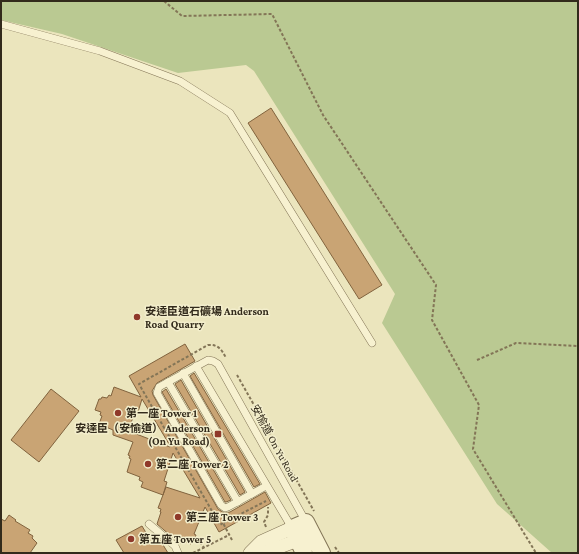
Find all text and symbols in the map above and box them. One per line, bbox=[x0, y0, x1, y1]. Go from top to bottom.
place label: 安達臣道石礦場 Anderson Road Quarry bbox=[145, 305, 270, 330]
marker: 安達臣道石礦場 Anderson Road Quarry bbox=[132, 312, 142, 322]
street label: 安愉道 On Yu Road bbox=[249, 403, 301, 484]
place label: 第一座 Tower 1 bbox=[126, 407, 197, 419]
marker: 第一座 Tower 1 bbox=[113, 408, 123, 418]
place label: 安達臣（安愉道） Anderson (On Yu Road) bbox=[75, 422, 211, 448]
marker: 安達臣（安愉道） Anderson (On Yu Road) bbox=[213, 429, 223, 439]
place label: 第二座 Tower 2 bbox=[156, 458, 229, 470]
marker: 第二座 Tower 2 bbox=[143, 459, 153, 469]
place label: 第三座 Tower 3 bbox=[186, 511, 258, 523]
marker: 第三座 Tower 3 bbox=[173, 512, 183, 522]
place label: 第五座 Tower 5 bbox=[139, 533, 212, 545]
marker: 第五座 Tower 5 bbox=[126, 534, 136, 544]

